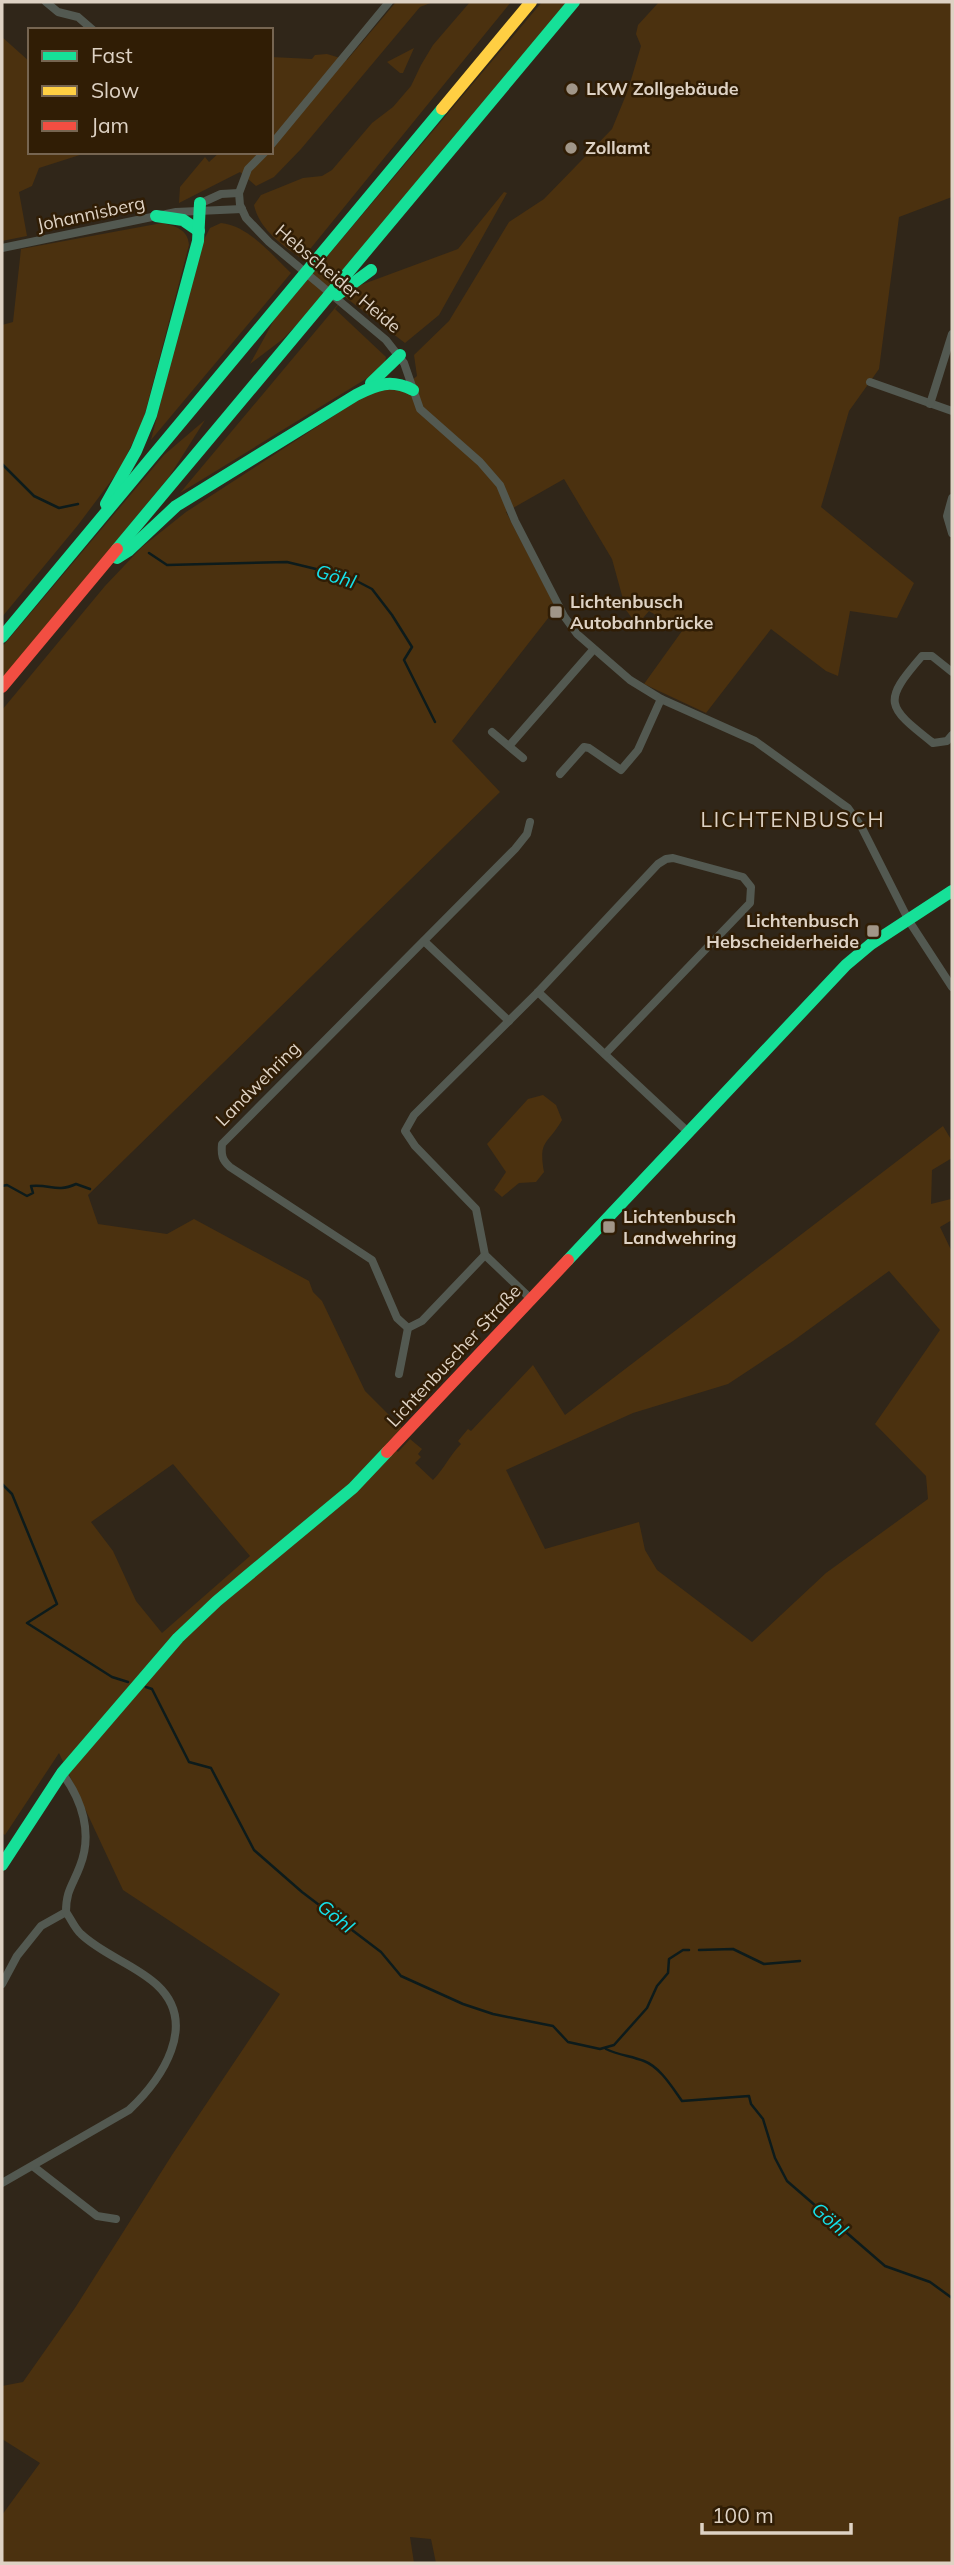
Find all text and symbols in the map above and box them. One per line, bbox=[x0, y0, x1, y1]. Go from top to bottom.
legend bbox=[28, 28, 273, 154]
text: Fast bbox=[91, 42, 133, 68]
text: Slow bbox=[91, 77, 139, 103]
place label: LKW Zollgebäude bbox=[586, 77, 739, 100]
marker: LKW Zollgebäude bbox=[564, 81, 580, 97]
text: Jam bbox=[91, 112, 129, 138]
place label: Zollamt bbox=[585, 136, 650, 159]
marker: Zollamt bbox=[563, 140, 579, 156]
street label: Johannisberg bbox=[35, 191, 147, 236]
street label: Hebscheider Heide bbox=[271, 219, 406, 338]
water label: Göhl bbox=[313, 558, 359, 594]
place label: Lichtenbusch Autobahnbrücke bbox=[570, 590, 713, 634]
marker: Lichtenbusch Autobahnbrücke bbox=[548, 604, 564, 620]
district label: LICHTENBUSCH bbox=[700, 806, 886, 832]
place label: Lichtenbusch Hebscheiderheide bbox=[706, 909, 859, 953]
marker: Lichtenbusch Hebscheiderheide bbox=[865, 923, 881, 939]
street label: Landwehring bbox=[211, 1037, 305, 1131]
place label: Lichtenbusch Landwehring bbox=[623, 1205, 737, 1249]
marker: Lichtenbusch Landwehring bbox=[601, 1219, 617, 1235]
street label: Lichtenbuscher Straße bbox=[382, 1280, 526, 1432]
water label: Göhl bbox=[313, 1894, 360, 1938]
water label: Göhl bbox=[807, 2197, 853, 2242]
scale bar bbox=[702, 2492, 851, 2536]
text: 100 m bbox=[712, 2502, 774, 2528]

